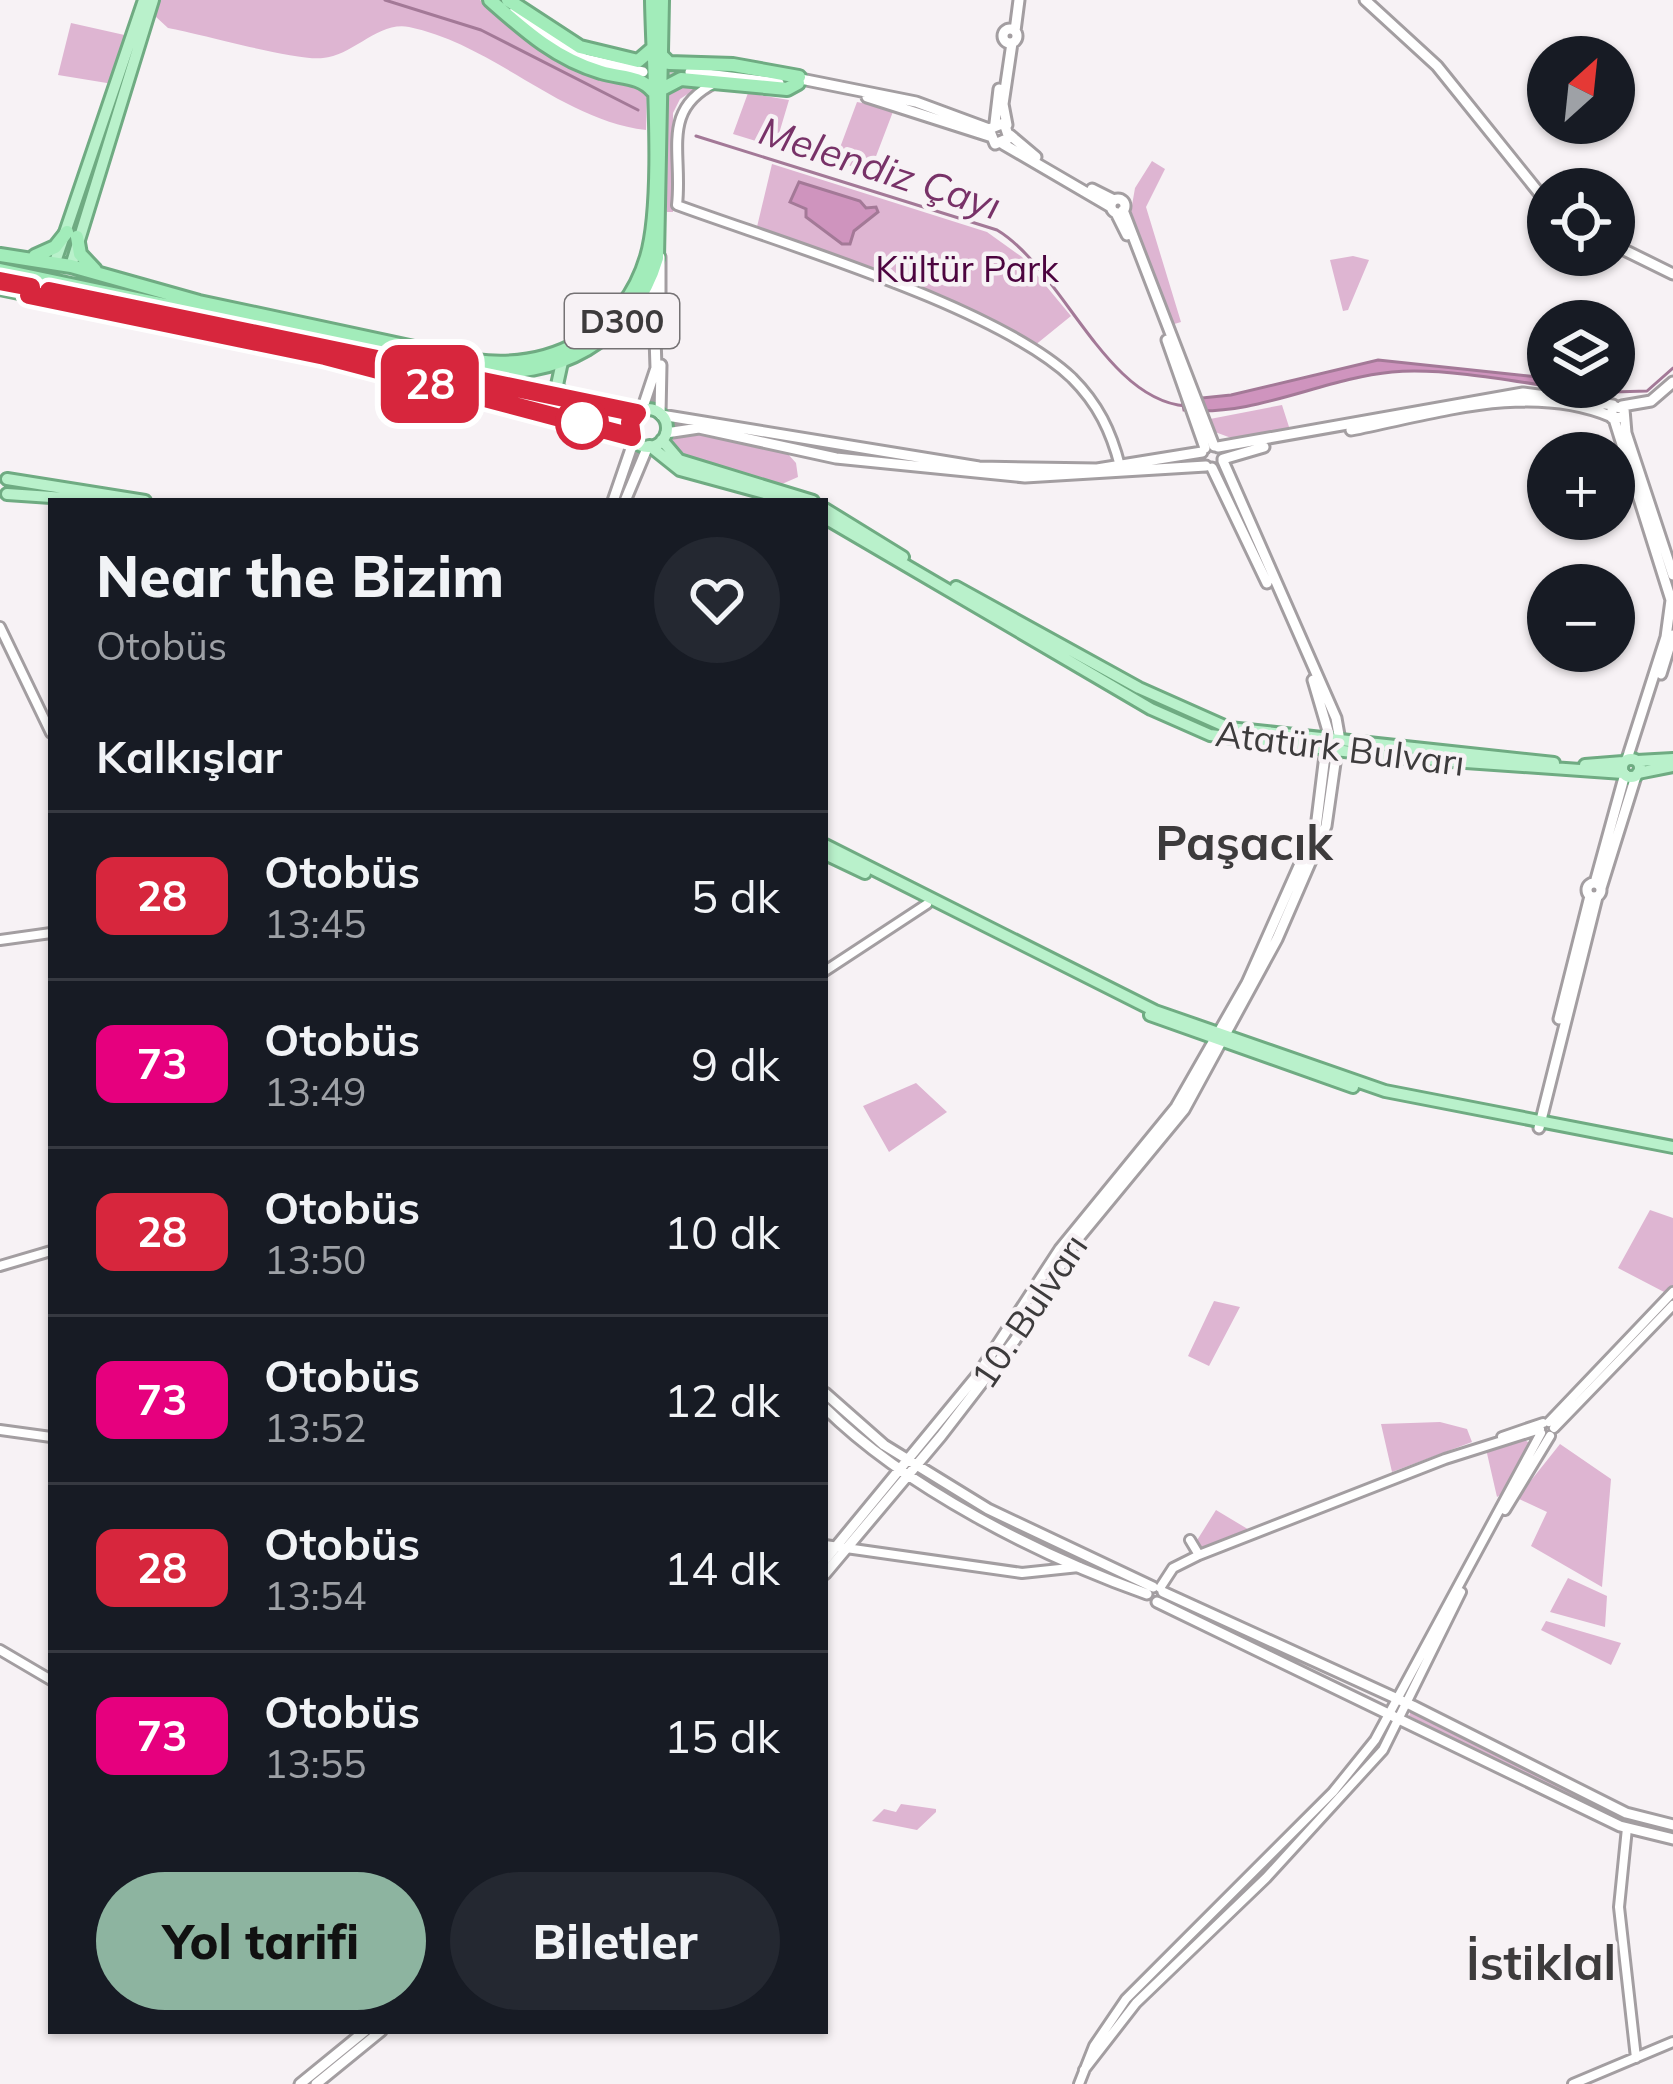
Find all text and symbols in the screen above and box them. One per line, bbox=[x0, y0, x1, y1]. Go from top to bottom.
north arrow bbox=[1527, 36, 1635, 144]
map controls bbox=[1527, 36, 1635, 672]
water label: Melendiz Çayı bbox=[753, 105, 1007, 230]
button: locate bbox=[1527, 168, 1635, 276]
park label: Kültür Park bbox=[875, 246, 1059, 291]
road number: D300 bbox=[565, 294, 679, 348]
button: layers bbox=[1527, 300, 1635, 408]
line badge: 28 bbox=[376, 345, 484, 423]
text: 28 bbox=[405, 357, 455, 410]
unlabelled marker bbox=[557, 398, 607, 448]
button: + bbox=[1527, 432, 1635, 540]
button: heart bbox=[654, 537, 780, 663]
text: Near the Bizim bbox=[96, 540, 504, 611]
button: − bbox=[1527, 564, 1635, 672]
text: Otobüs bbox=[96, 621, 227, 670]
street label: Atatürk Bulvarı bbox=[1213, 710, 1467, 785]
text: Kalkışlar bbox=[96, 728, 282, 784]
district label: Paşacık bbox=[1155, 812, 1334, 872]
text: Otobüs bbox=[264, 843, 420, 899]
text: 5 dk bbox=[691, 868, 780, 924]
text: 28 bbox=[137, 869, 187, 922]
text: 13:45 bbox=[264, 899, 367, 948]
text: Otobüs bbox=[264, 1011, 420, 1067]
text: 9 dk bbox=[691, 1036, 780, 1092]
text: 73 bbox=[137, 1037, 187, 1090]
text: 13:49 bbox=[264, 1067, 367, 1116]
text: Otobüs bbox=[264, 1179, 420, 1235]
text: 10 dk bbox=[664, 1204, 780, 1260]
text: 28 bbox=[137, 1205, 187, 1258]
street label: 10. Bulvarı bbox=[961, 1225, 1097, 1397]
text: 13:50 bbox=[264, 1235, 367, 1284]
text: Otobüs bbox=[264, 1347, 420, 1403]
text: 12 dk bbox=[664, 1372, 780, 1428]
text: 73 bbox=[137, 1373, 187, 1426]
text: 13:52 bbox=[264, 1403, 367, 1452]
text: Otobüs bbox=[264, 1515, 420, 1571]
text: 14 dk bbox=[664, 1540, 780, 1596]
text: 28 bbox=[137, 1541, 187, 1594]
text: 13:54 bbox=[264, 1571, 367, 1620]
text: Otobüs bbox=[264, 1683, 420, 1739]
text: 15 dk bbox=[664, 1708, 780, 1764]
text: 73 bbox=[137, 1709, 187, 1762]
text: 13:55 bbox=[264, 1739, 367, 1788]
button: Yol tarifi bbox=[96, 1872, 426, 2010]
button: Biletler bbox=[450, 1872, 780, 2010]
district label: İstiklal bbox=[1466, 1932, 1616, 1992]

